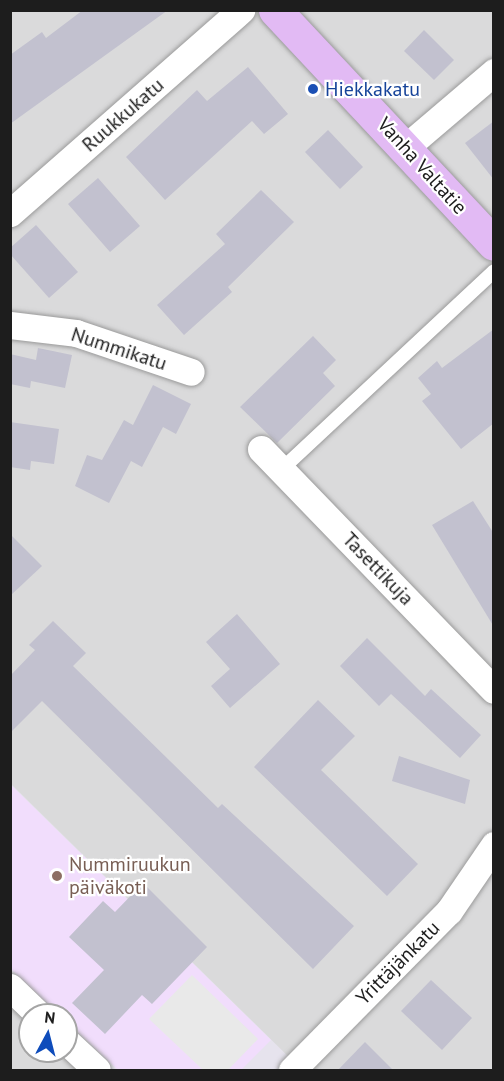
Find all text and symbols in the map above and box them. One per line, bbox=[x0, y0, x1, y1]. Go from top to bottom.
street label: Ruukkukatu bbox=[77, 73, 169, 157]
place label: Hiekkakatu bbox=[325, 77, 420, 101]
marker: Hiekkakatu bbox=[306, 82, 320, 96]
street label: Vanha Valtatie bbox=[372, 112, 472, 220]
street label: Nummikatu bbox=[68, 322, 170, 376]
street label: Tasettikuja bbox=[337, 528, 419, 610]
place label: Nummiruukun päiväkoti bbox=[69, 852, 191, 899]
marker: Nummiruukun päiväkoti bbox=[50, 869, 64, 883]
street label: Yrittäjänkatu bbox=[351, 916, 445, 1010]
north arrow bbox=[18, 1003, 78, 1063]
text: N bbox=[44, 1007, 56, 1028]

